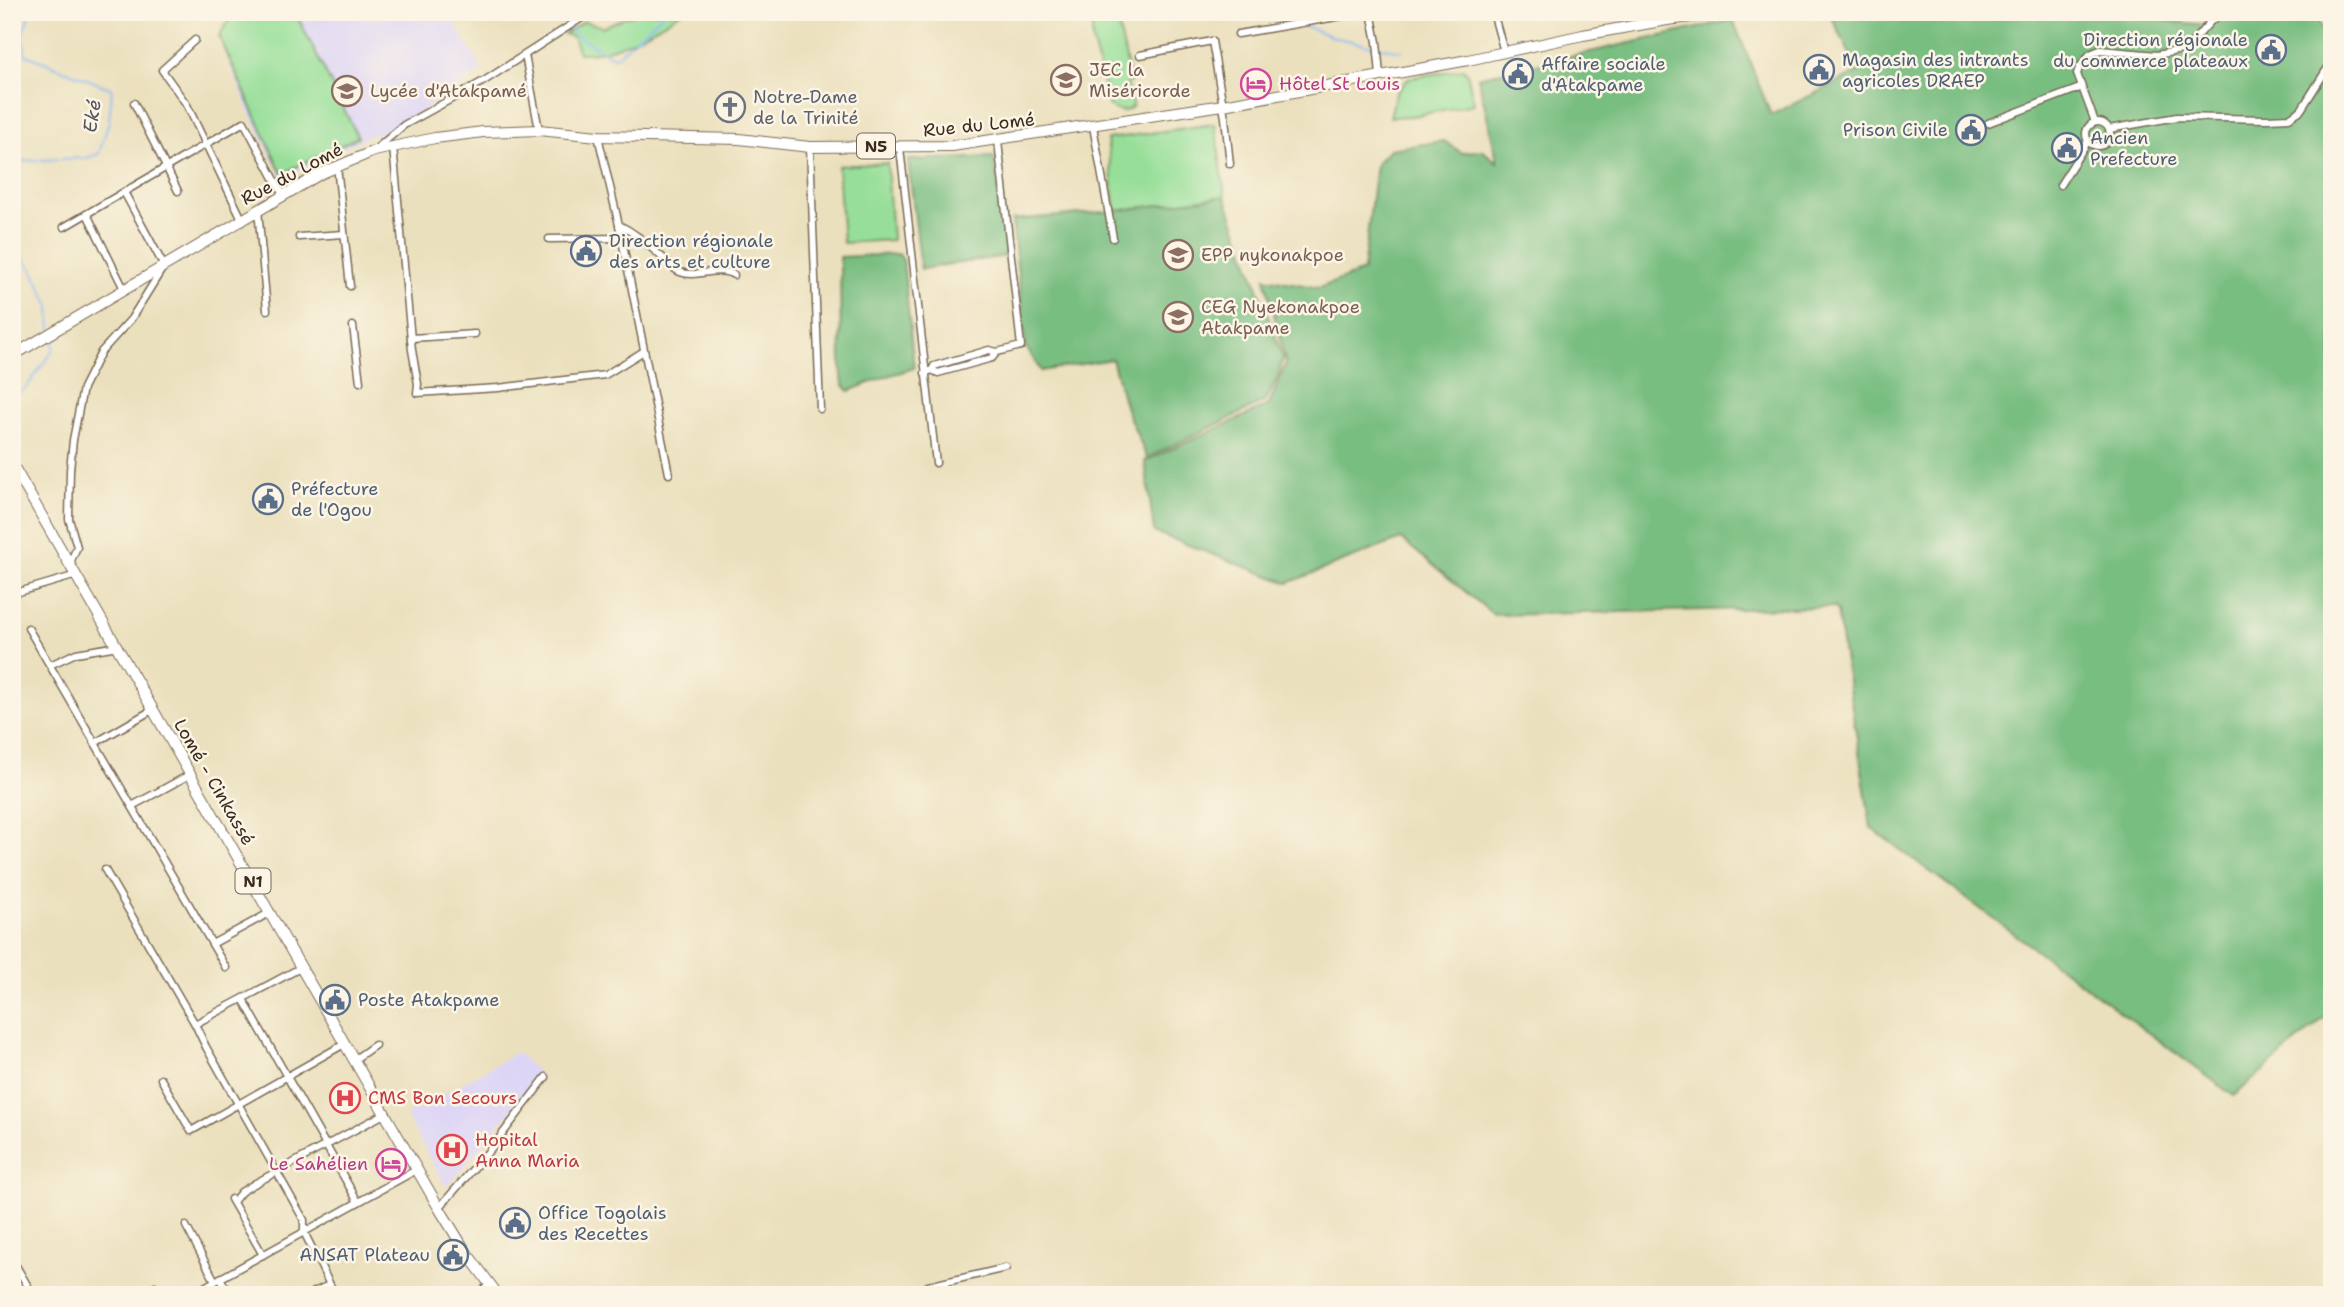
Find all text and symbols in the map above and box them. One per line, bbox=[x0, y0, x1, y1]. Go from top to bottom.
place label: Direction régionale du commerce plateaux bbox=[2053, 28, 2248, 73]
public building icon: Direction régionale du commerce plateaux bbox=[2254, 33, 2288, 67]
place label: Magasin des intrants agricoles DRAEP bbox=[1842, 48, 2029, 93]
place label: Affaire sociale d'Atakpame bbox=[1541, 52, 1666, 97]
public building icon: Magasin des intrants agricoles DRAEP bbox=[1802, 53, 1836, 87]
public building icon: Affaire sociale d'Atakpame bbox=[1501, 57, 1535, 91]
place label: JEC la Miséricorde bbox=[1089, 58, 1191, 103]
school or university icon: JEC la Miséricorde bbox=[1049, 63, 1083, 97]
hotel icon: Hôtel St Louis bbox=[1239, 67, 1273, 101]
place label: Hôtel St Louis bbox=[1279, 72, 1400, 96]
school or university icon: Lycée d'Atakpamé bbox=[330, 74, 364, 108]
place label: Lycée d'Atakpamé bbox=[370, 79, 527, 103]
place label: Notre-Dame de la Trinité bbox=[753, 85, 859, 130]
church icon: Notre-Dame de la Trinité bbox=[713, 90, 747, 124]
water label: Eké bbox=[77, 97, 107, 134]
street label: Rue du Lomé bbox=[922, 107, 1036, 143]
public building icon: Prison Civile bbox=[1954, 113, 1988, 147]
place label: Prison Civile bbox=[1843, 118, 1948, 142]
place label: Ancien Prefecture bbox=[2090, 126, 2178, 171]
public building icon: Ancien Prefecture bbox=[2050, 131, 2084, 165]
road number: N5 bbox=[857, 134, 895, 158]
street label: Rue du Lomé bbox=[237, 137, 347, 211]
place label: Direction régionale des arts et culture bbox=[609, 229, 774, 274]
public building icon: Direction régionale des arts et culture bbox=[569, 234, 603, 268]
school or university icon: EPP nykonakpoe bbox=[1161, 238, 1195, 272]
place label: EPP nykonakpoe bbox=[1201, 243, 1344, 267]
place label: CEG Nyekonakpoe Atakpame bbox=[1201, 295, 1360, 340]
school or university icon: CEG Nyekonakpoe Atakpame bbox=[1161, 300, 1195, 334]
place label: Préfecture de l'Ogou bbox=[291, 477, 379, 522]
public building icon: Préfecture de l'Ogou bbox=[251, 482, 285, 516]
street label: Lomé - Cinkassé bbox=[168, 715, 260, 849]
road number: N1 bbox=[236, 868, 270, 894]
public building icon: Poste Atakpame bbox=[318, 983, 352, 1017]
place label: Poste Atakpame bbox=[358, 988, 499, 1012]
hospital icon: CMS Bon Secours bbox=[328, 1081, 362, 1115]
place label: CMS Bon Secours bbox=[368, 1086, 517, 1110]
place label: Hopital Anna Maria bbox=[475, 1128, 579, 1173]
hospital icon: Hopital Anna Maria bbox=[435, 1133, 469, 1167]
hotel icon: Le Sahélien bbox=[374, 1147, 408, 1181]
place label: Le Sahélien bbox=[269, 1152, 368, 1176]
place label: Office Togolais des Recettes bbox=[538, 1201, 667, 1246]
public building icon: Office Togolais des Recettes bbox=[498, 1206, 532, 1240]
public building icon: ANSAT Plateau bbox=[436, 1238, 470, 1272]
place label: ANSAT Plateau bbox=[299, 1243, 430, 1267]

